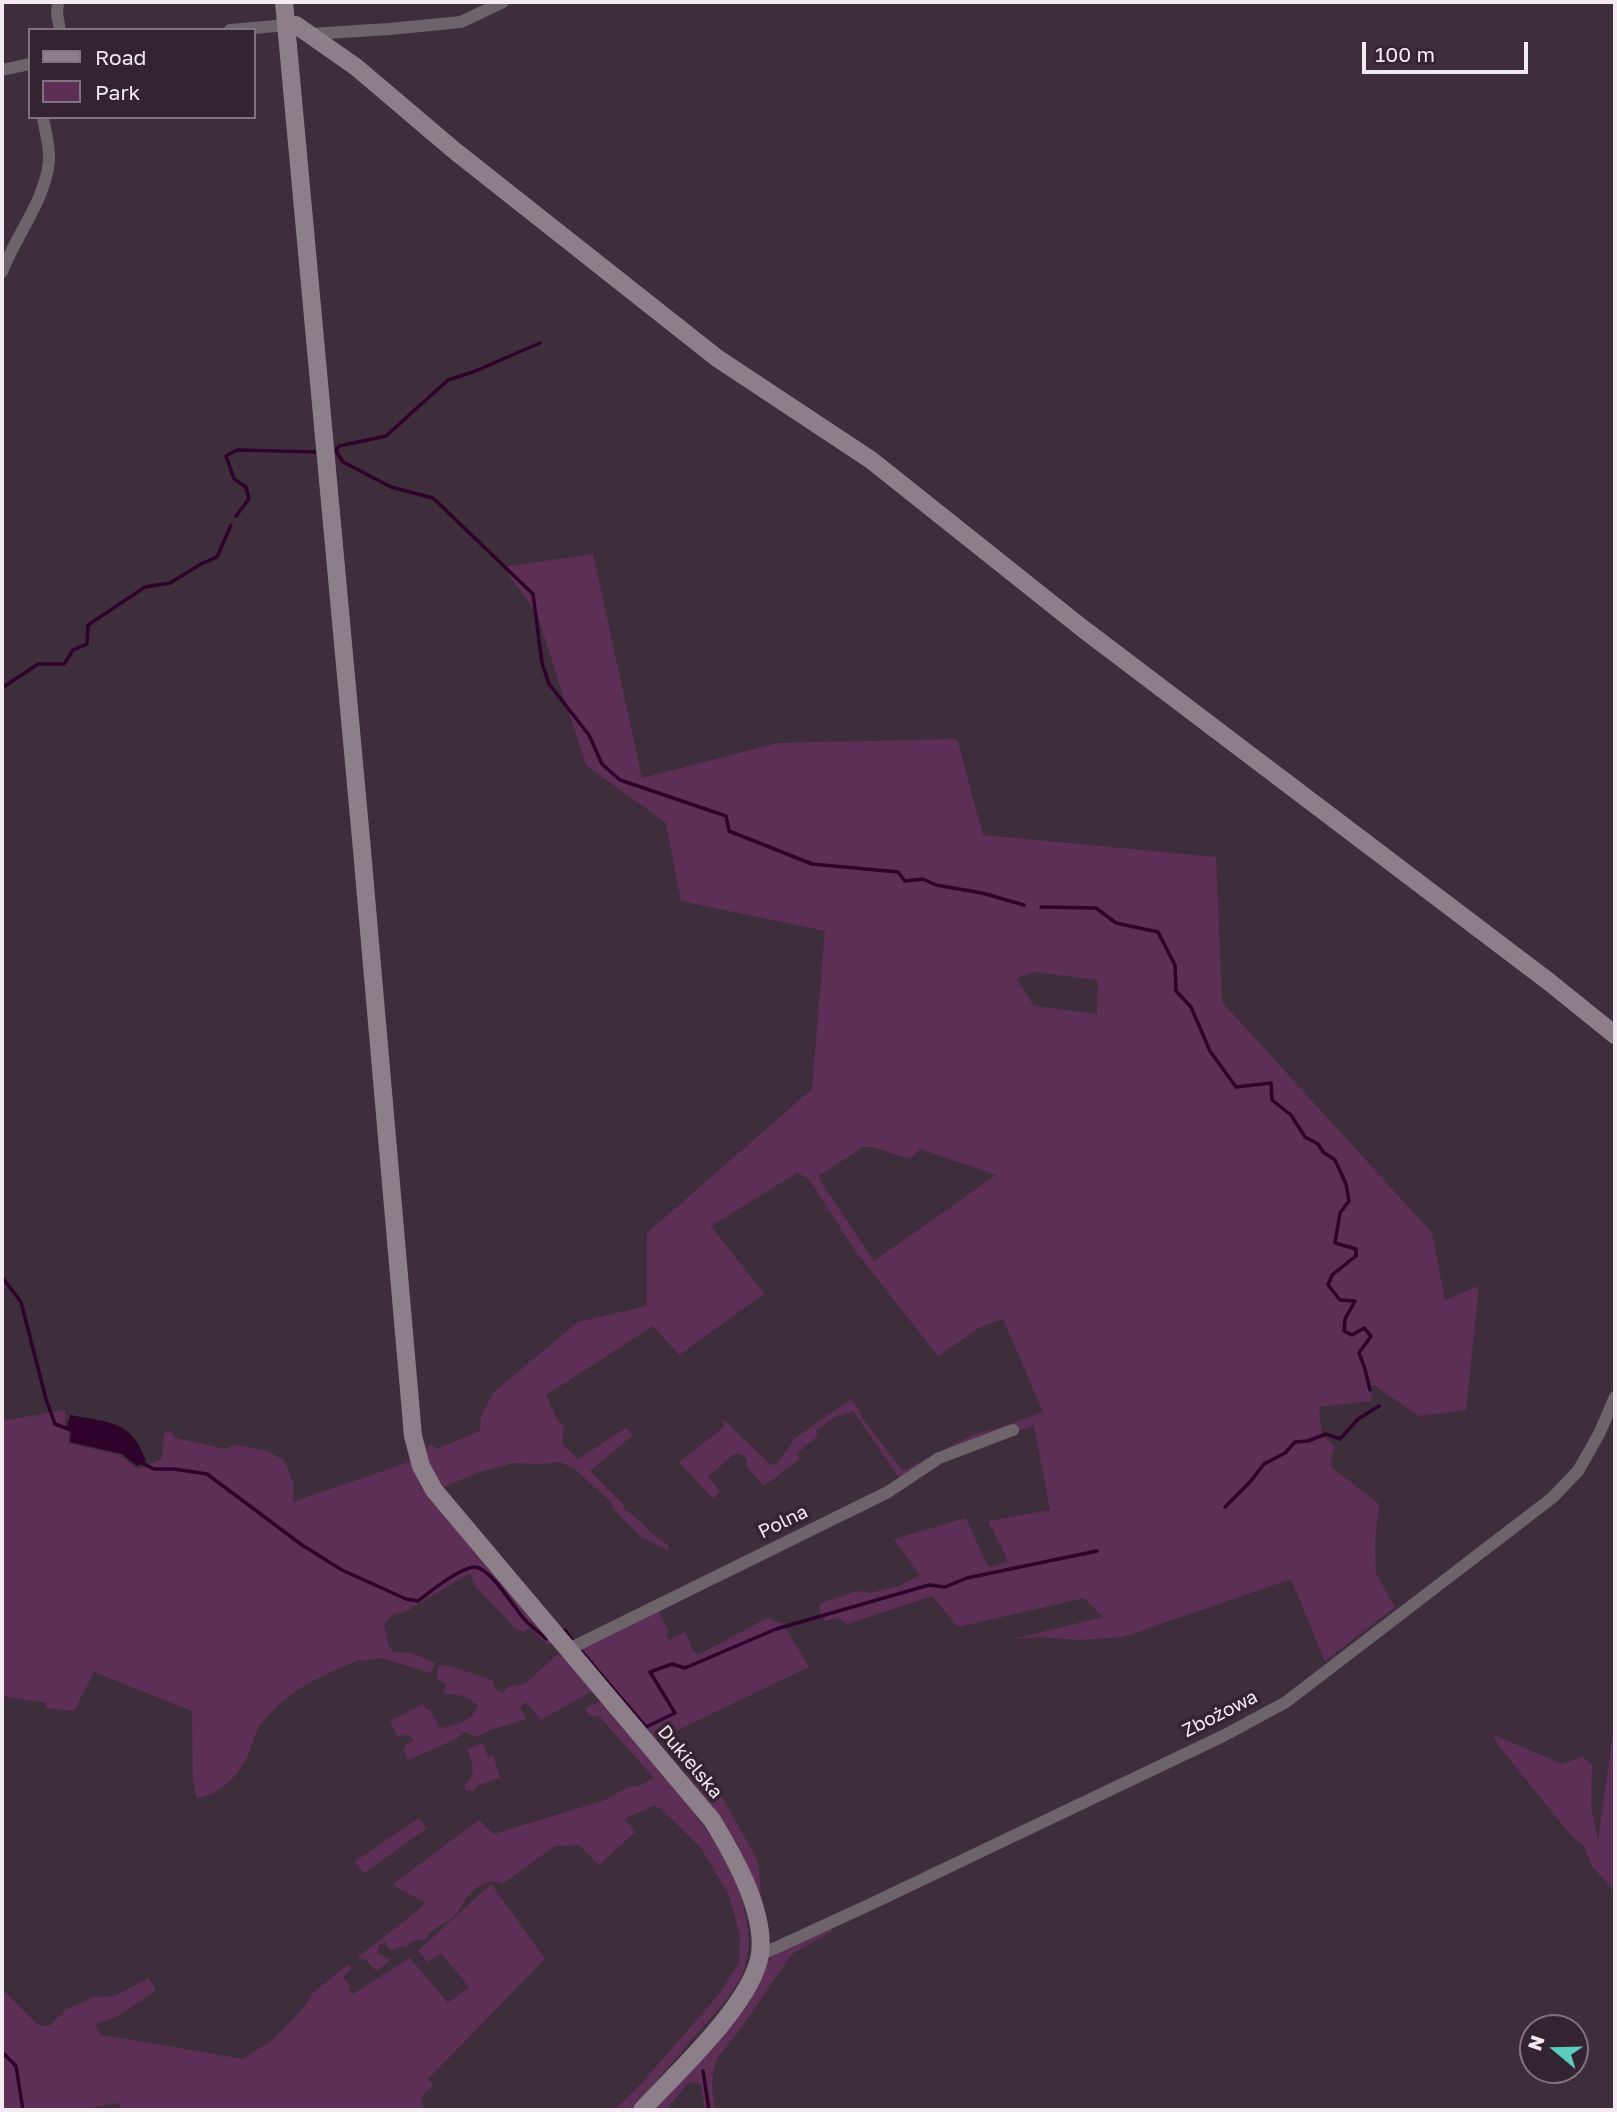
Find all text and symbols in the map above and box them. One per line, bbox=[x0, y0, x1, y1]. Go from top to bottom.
legend bbox=[28, 28, 256, 119]
scale bar bbox=[1365, 28, 1531, 72]
text: 100 m bbox=[1375, 41, 1435, 67]
text: Road bbox=[95, 44, 146, 70]
text: Park bbox=[95, 79, 140, 105]
street label: Polna bbox=[755, 1500, 811, 1544]
street label: Zbożowa bbox=[1179, 1685, 1261, 1743]
street label: Dukielska bbox=[653, 1721, 727, 1803]
north arrow bbox=[1519, 2014, 1589, 2084]
text: N bbox=[1522, 2032, 1549, 2053]

